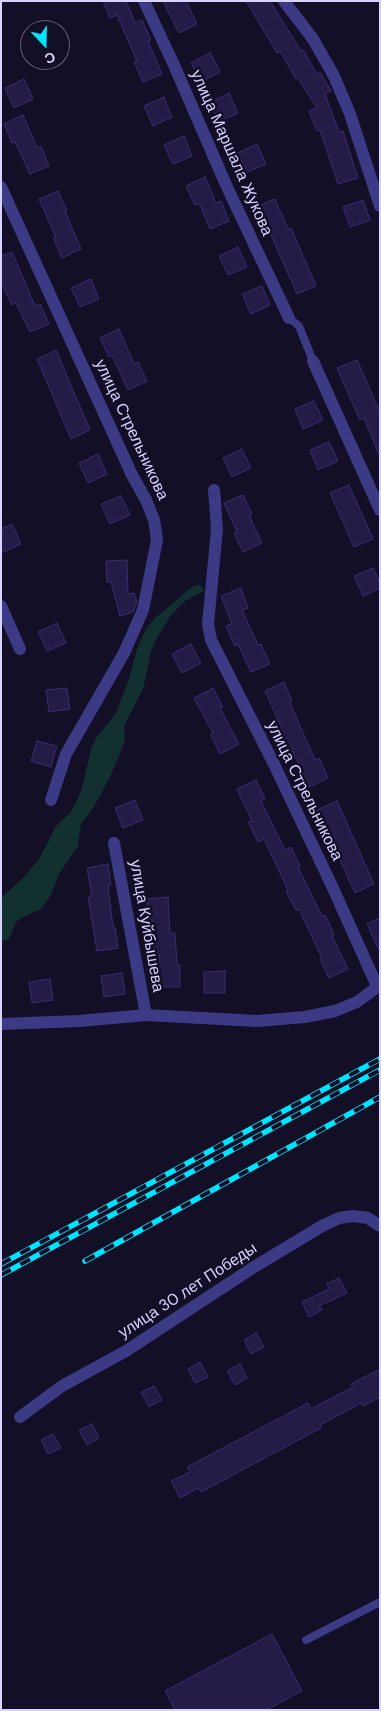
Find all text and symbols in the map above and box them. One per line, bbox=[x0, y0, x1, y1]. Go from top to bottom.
north arrow bbox=[20, 20, 70, 70]
text: С bbox=[42, 48, 58, 68]
street label: улица Маршала Жукова bbox=[186, 67, 276, 239]
street label: улица Стрельникова bbox=[90, 357, 172, 503]
street label: улица Стрельникова bbox=[262, 718, 346, 864]
street label: улица Куйбышева bbox=[125, 858, 167, 994]
street label: улица 30 лет Победы bbox=[115, 1239, 261, 1343]

